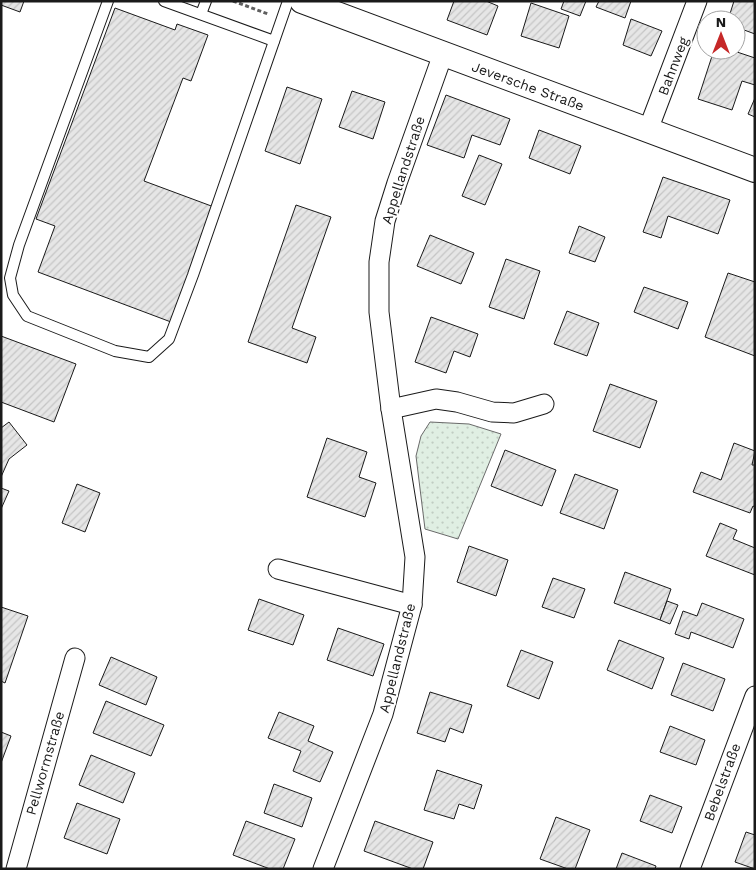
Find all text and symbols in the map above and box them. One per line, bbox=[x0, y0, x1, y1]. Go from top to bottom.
north arrow bbox=[696, 10, 746, 60]
text: N bbox=[716, 14, 726, 30]
street label: Bahnweg bbox=[655, 34, 692, 97]
street label: Jeversche Straße bbox=[470, 58, 586, 114]
street label: Appellandstraße bbox=[378, 114, 428, 226]
street label: Appellandstraße bbox=[376, 602, 418, 714]
street label: Pellwormstraße bbox=[23, 709, 67, 817]
street label: Bebelstraße bbox=[700, 741, 744, 823]

